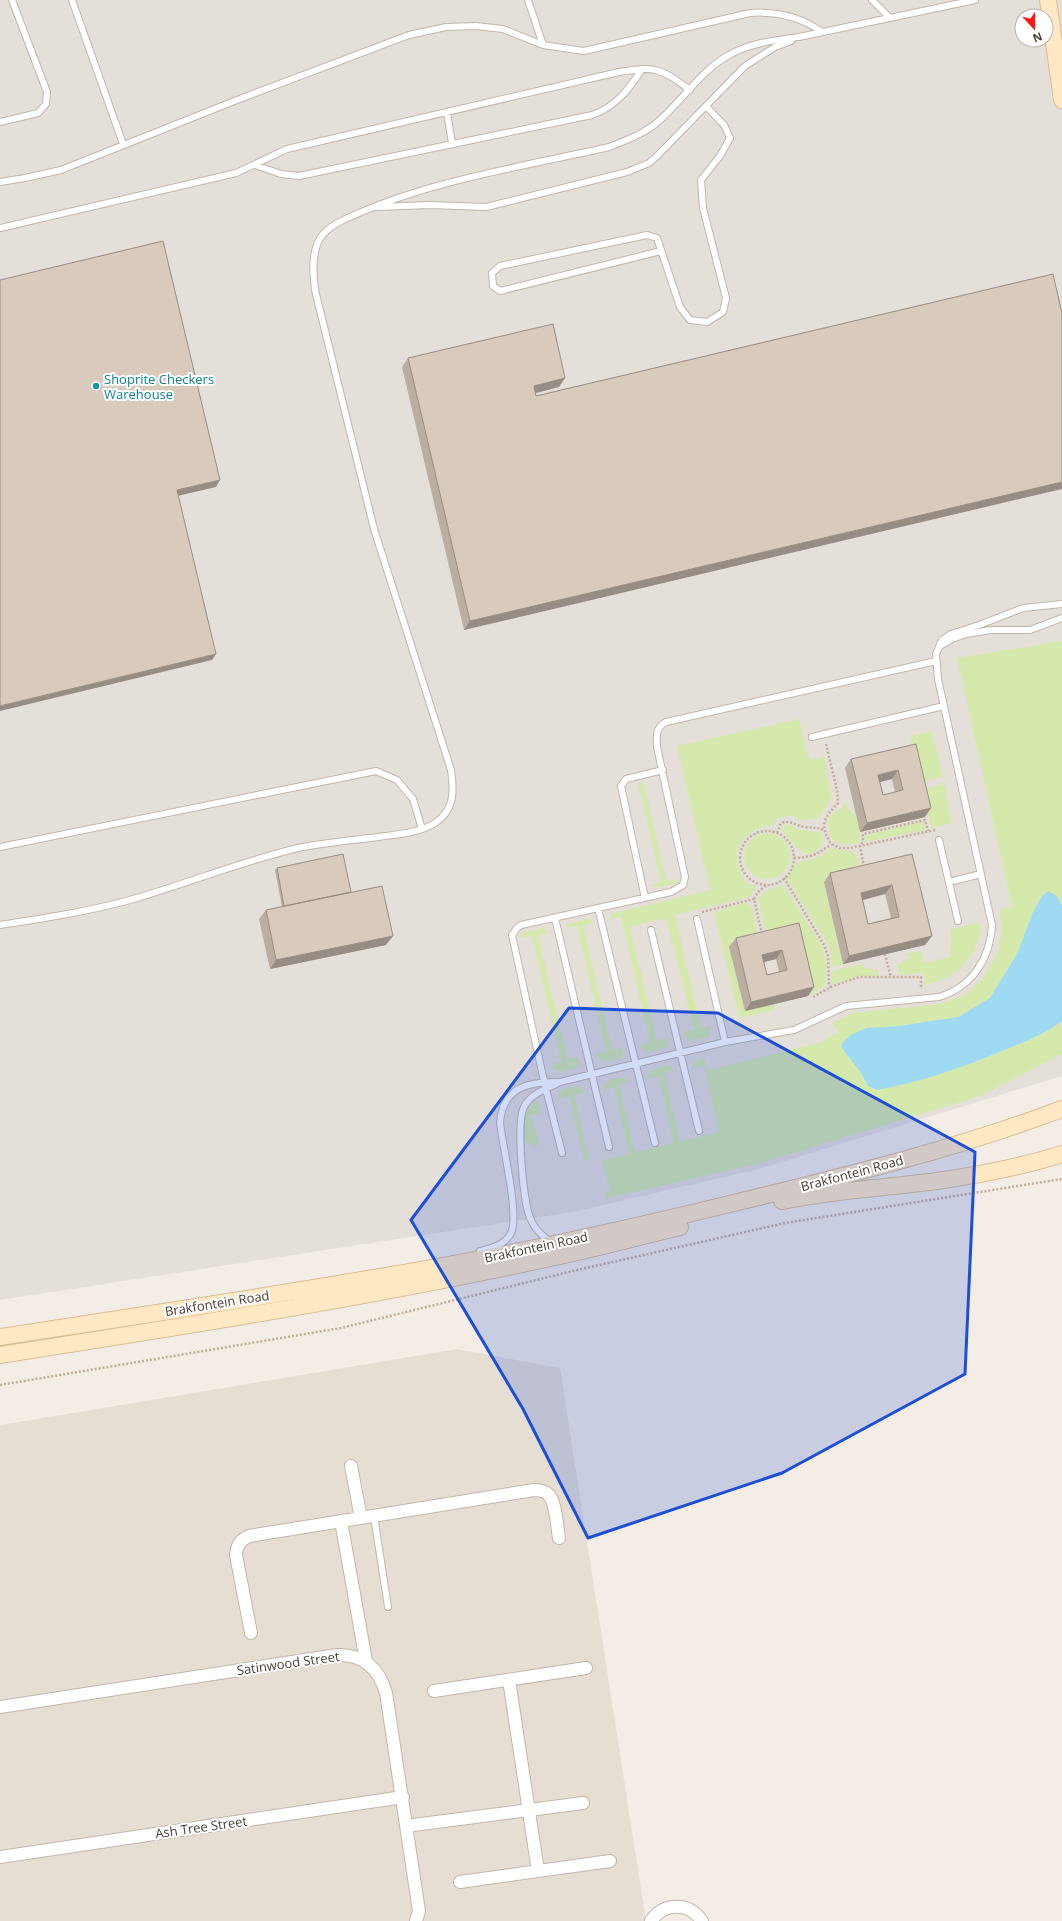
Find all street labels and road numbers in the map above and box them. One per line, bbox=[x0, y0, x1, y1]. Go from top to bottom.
street label: Brakfontein Road bbox=[799, 1151, 905, 1195]
street label: Brakfontein Road bbox=[483, 1227, 589, 1267]
street label: Brakfontein Road bbox=[163, 1286, 271, 1320]
street label: Satinwood Street bbox=[235, 1647, 341, 1679]
street label: Ash Tree Street bbox=[154, 1812, 248, 1842]

